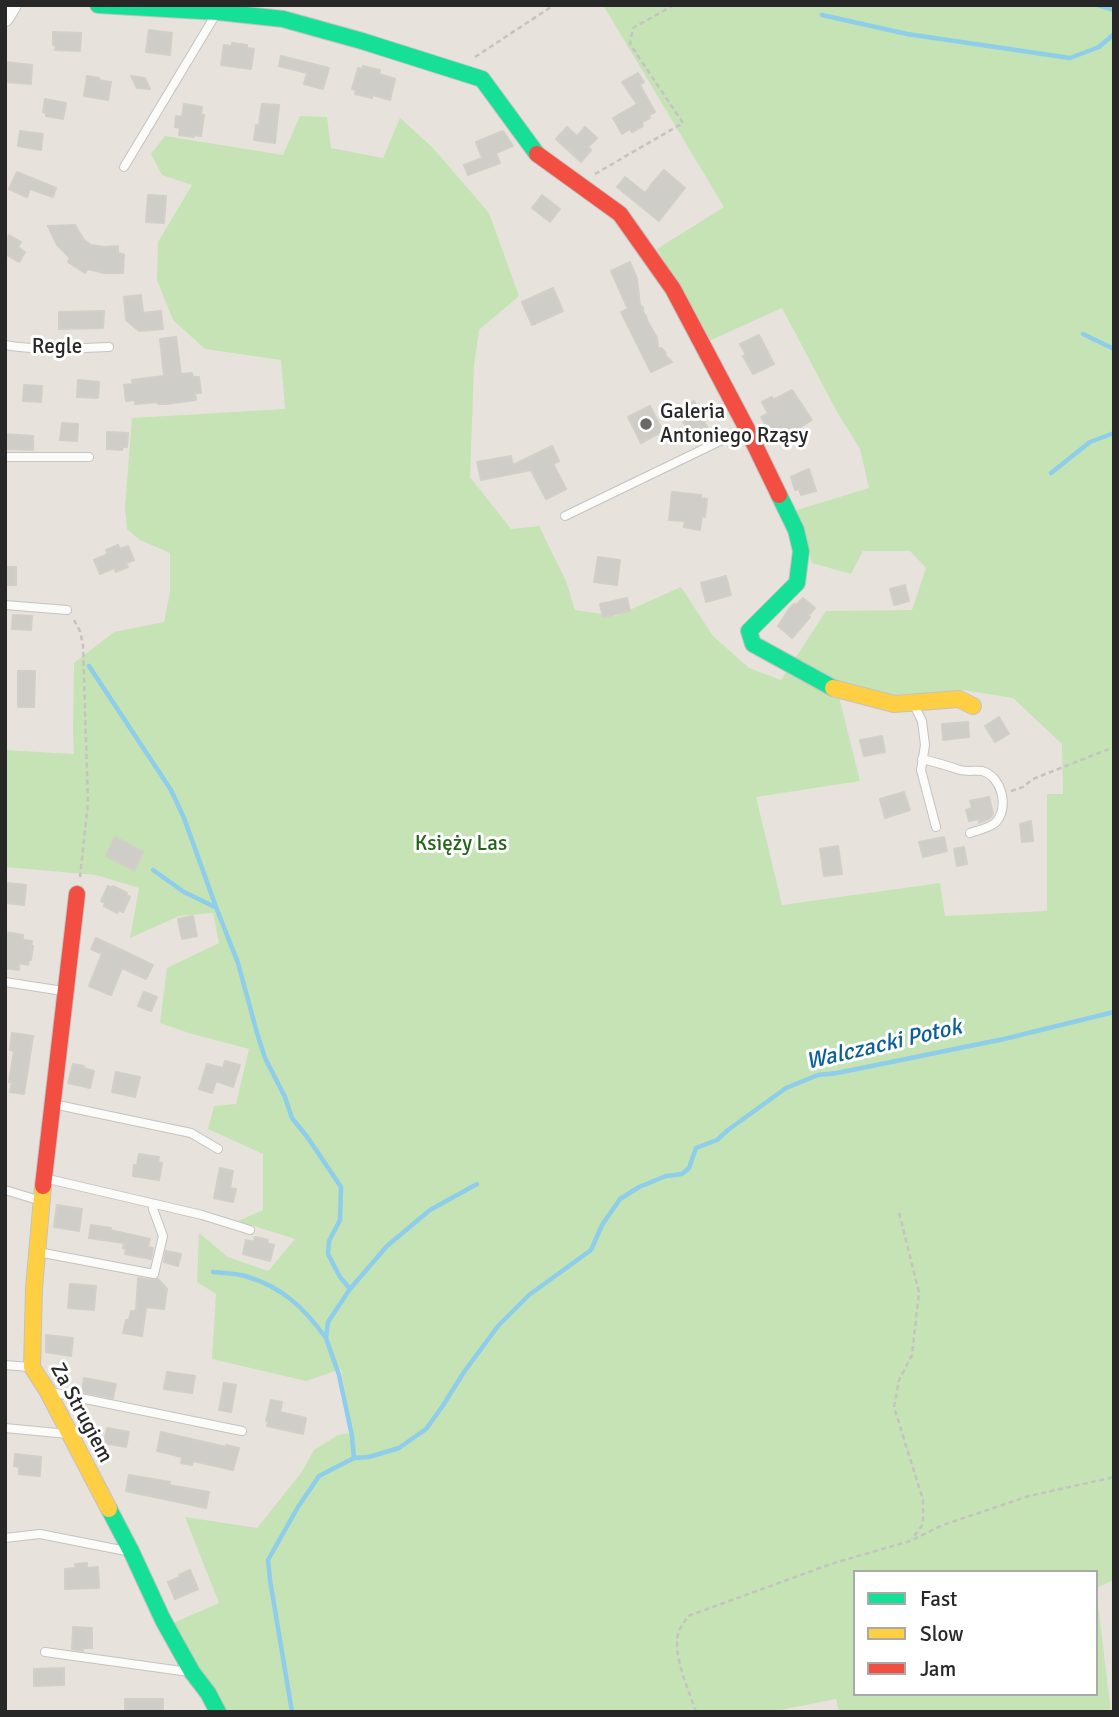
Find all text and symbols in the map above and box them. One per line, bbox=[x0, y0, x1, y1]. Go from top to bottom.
street label: Regle bbox=[32, 334, 82, 360]
place label: Galeria Antoniego Rząsy bbox=[660, 399, 808, 449]
marker: Galeria Antoniego Rząsy bbox=[638, 416, 654, 432]
park label: Księży Las bbox=[415, 831, 507, 857]
water label: Walczacki Potok bbox=[804, 1014, 964, 1076]
street label: Za Strugiem bbox=[44, 1359, 118, 1467]
legend bbox=[853, 1570, 1098, 1696]
text: Fast bbox=[920, 1586, 957, 1612]
text: Slow bbox=[920, 1621, 964, 1647]
text: Jam bbox=[920, 1656, 956, 1682]

